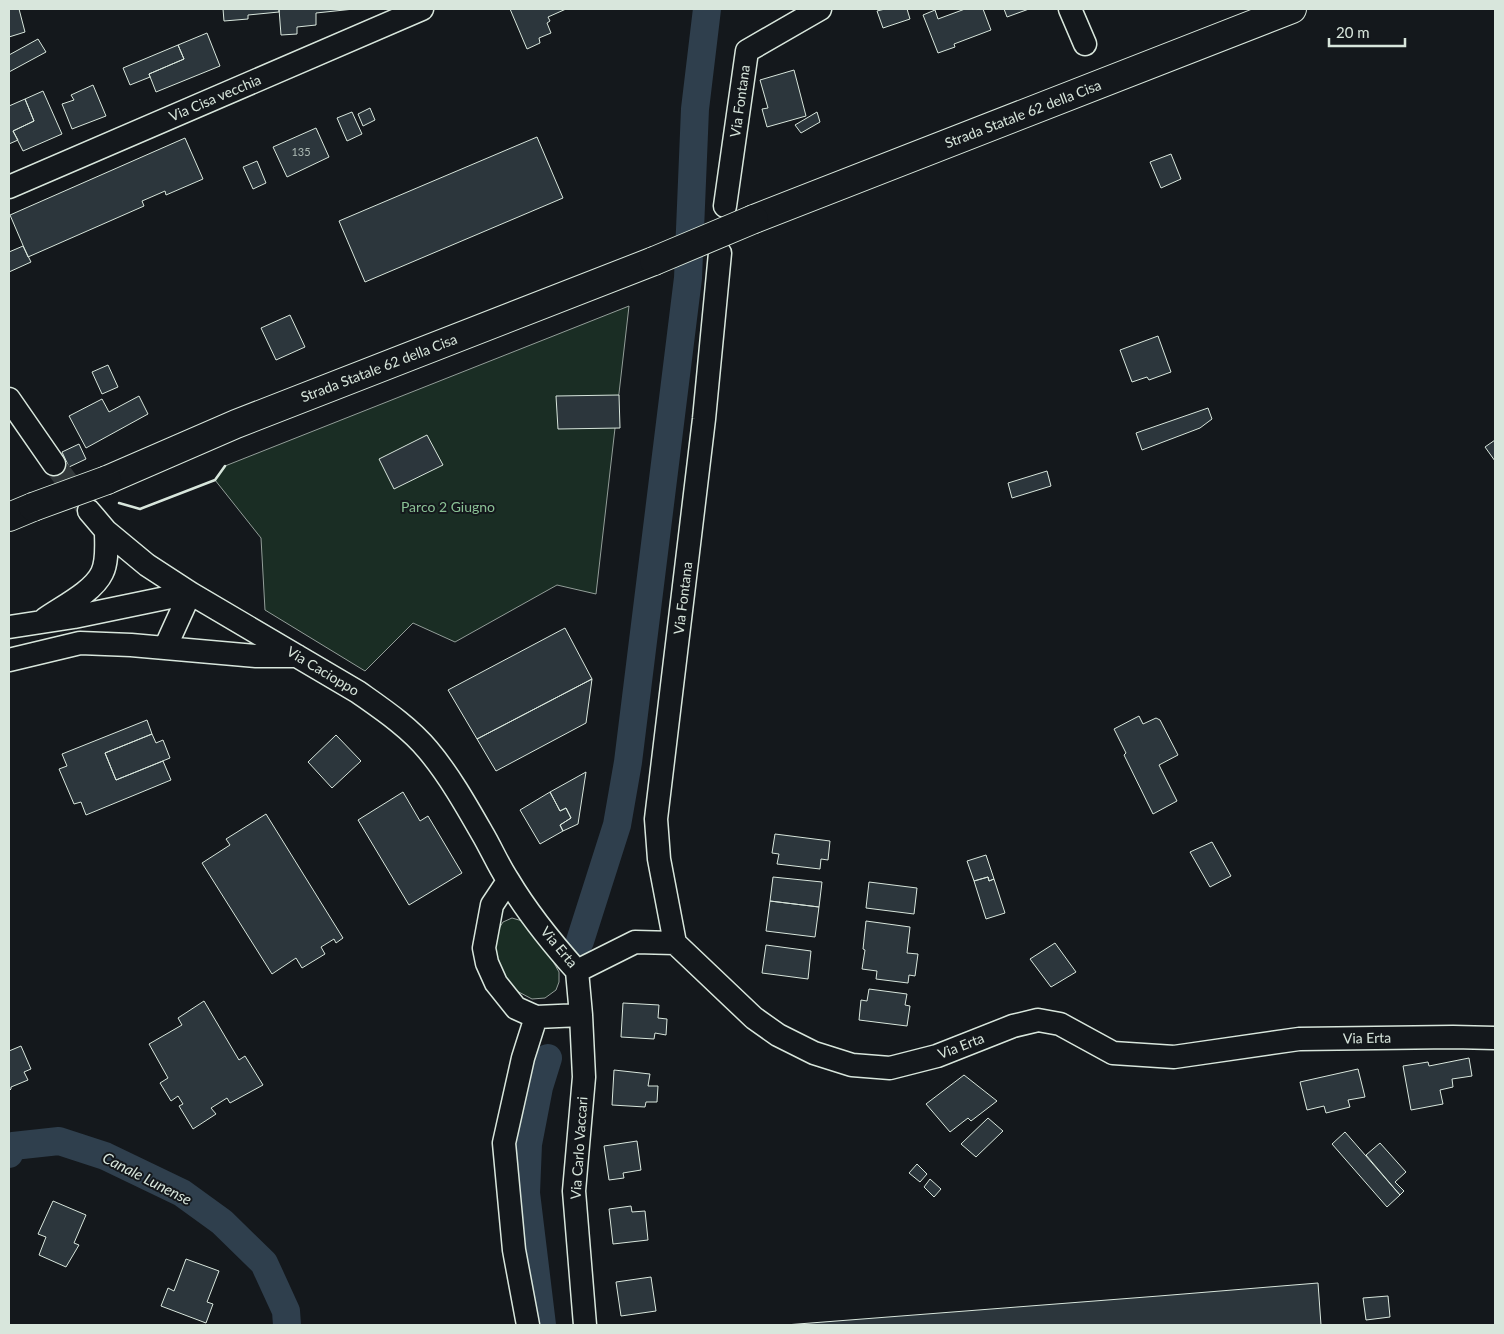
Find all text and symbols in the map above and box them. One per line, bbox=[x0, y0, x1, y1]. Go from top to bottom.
scale bar bbox=[1329, 15, 1405, 47]
text: 20 m bbox=[1336, 23, 1370, 41]
street label: Via Fontana bbox=[726, 64, 753, 138]
street label: Via Cisa vecchia bbox=[166, 71, 263, 125]
street label: Strada Statale 62 della Cisa bbox=[942, 76, 1103, 151]
house number: 135 bbox=[291, 145, 311, 158]
street label: Strada Statale 62 della Cisa bbox=[298, 330, 459, 405]
park label: Parco 2 Giugno bbox=[401, 498, 495, 515]
street label: Via Fontana bbox=[670, 561, 695, 635]
street label: Via Cacioppo bbox=[284, 642, 363, 699]
street label: Via Erta bbox=[537, 923, 581, 971]
street label: Via Erta bbox=[935, 1029, 986, 1062]
street label: Via Erta bbox=[1343, 1029, 1391, 1046]
street label: Via Carlo Vaccari bbox=[566, 1096, 591, 1200]
water label: Canale Lunense bbox=[100, 1148, 195, 1208]

